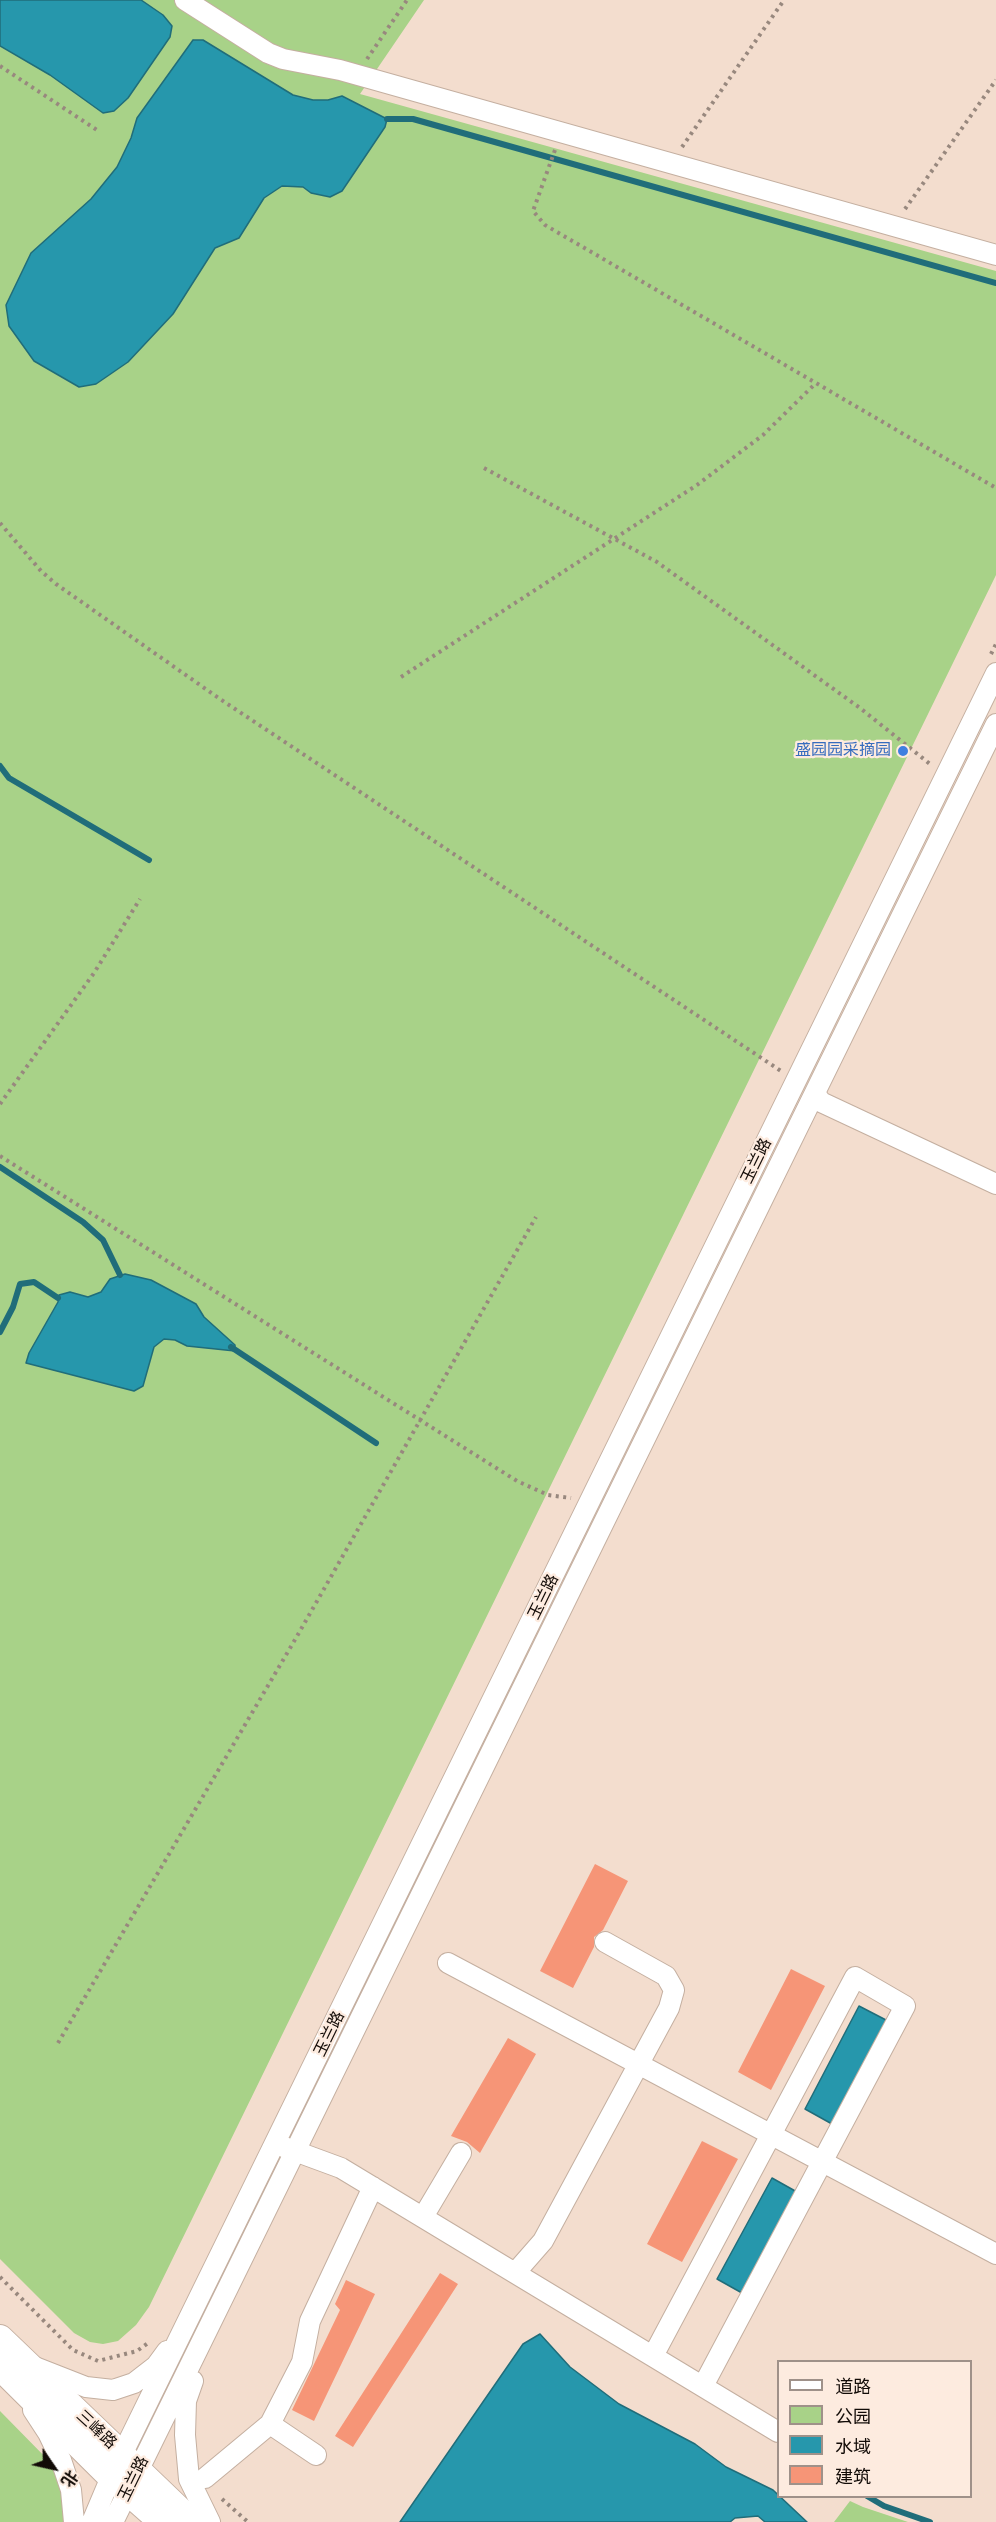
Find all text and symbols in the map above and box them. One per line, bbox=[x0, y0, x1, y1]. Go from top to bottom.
place label: 盛园园采摘园 bbox=[795, 741, 891, 761]
marker: 盛园园采摘园 bbox=[896, 744, 910, 758]
street label: 玉兰路 bbox=[738, 1135, 776, 1187]
street label: 玉兰路 bbox=[525, 1571, 563, 1623]
street label: 玉兰路 bbox=[311, 2008, 349, 2060]
legend bbox=[777, 2360, 972, 2498]
text: 道路 bbox=[835, 2375, 871, 2399]
text: 公园 bbox=[835, 2405, 871, 2429]
street label: 三峰路 bbox=[72, 2407, 120, 2453]
text: 水域 bbox=[835, 2435, 871, 2459]
north arrow bbox=[24, 2438, 84, 2498]
street label: 玉兰路 bbox=[115, 2453, 153, 2505]
text: 建筑 bbox=[835, 2465, 871, 2489]
text: 北 bbox=[56, 2466, 83, 2491]

